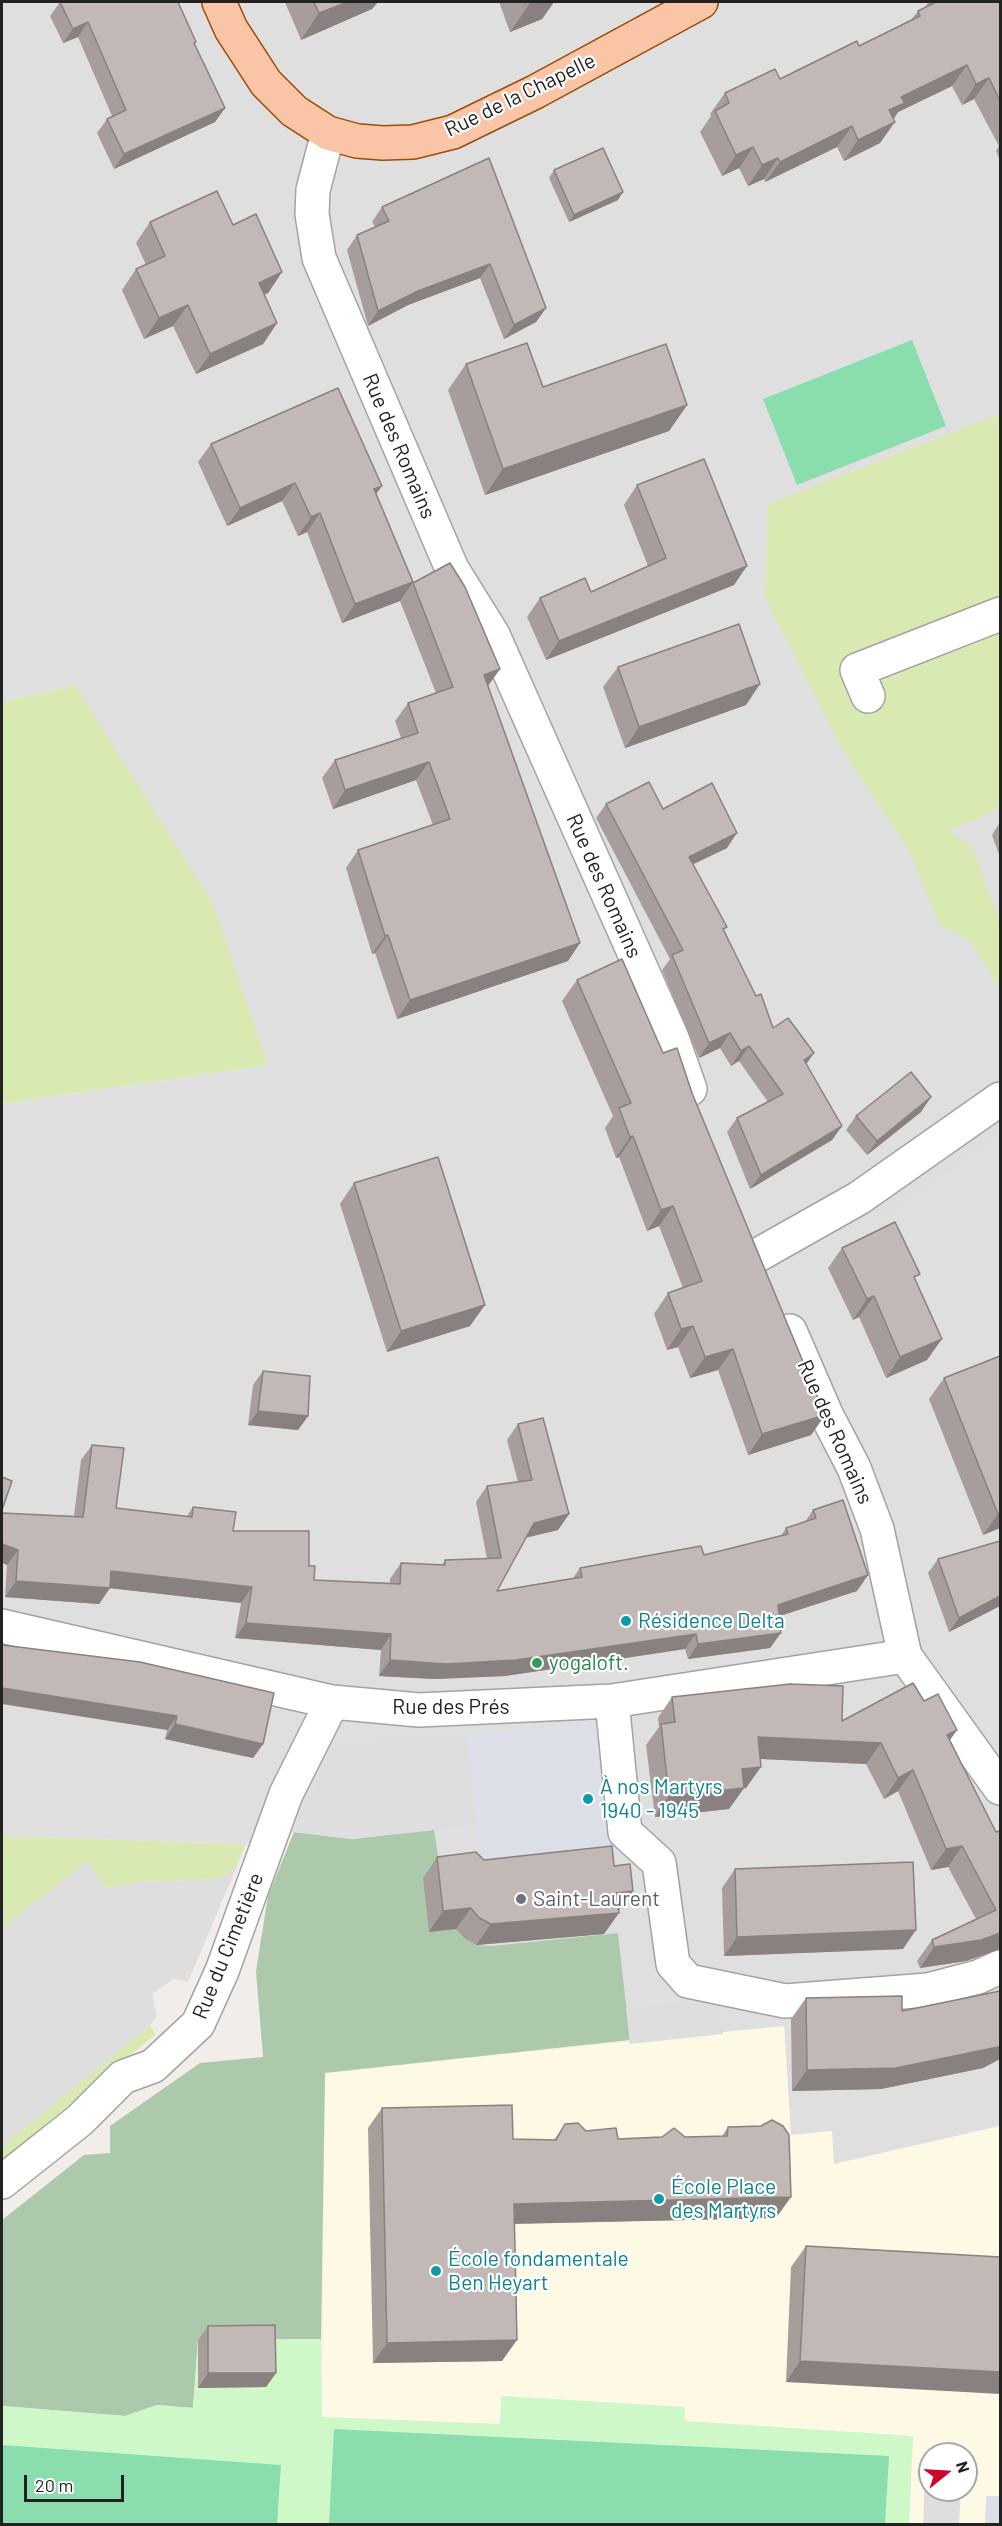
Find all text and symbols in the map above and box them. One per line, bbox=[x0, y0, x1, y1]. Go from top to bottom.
street label: Rue de la Chapelle bbox=[441, 48, 599, 142]
street label: Rue des Romains bbox=[357, 370, 441, 522]
street label: Rue des Romains bbox=[561, 810, 647, 962]
street label: Rue des Romains bbox=[792, 1356, 878, 1508]
place label: Résidence Delta bbox=[638, 1608, 785, 1634]
marker: Résidence Delta bbox=[619, 1614, 633, 1628]
place label: yogaloft. bbox=[549, 1650, 629, 1676]
marker: yogaloft. bbox=[530, 1656, 544, 1670]
street label: Rue des Prés bbox=[392, 1694, 510, 1720]
place label: À nos Martyrs 1940 - 1945 bbox=[600, 1774, 723, 1824]
marker: À nos Martyrs 1940 - 1945 bbox=[581, 1792, 595, 1806]
street label: Rue du Cimetière bbox=[187, 1869, 269, 2023]
place label: Saint-Laurent bbox=[533, 1886, 660, 1912]
marker: Saint-Laurent bbox=[514, 1892, 528, 1906]
place label: École Place des Martyrs bbox=[671, 2174, 776, 2224]
marker: École Place des Martyrs bbox=[652, 2192, 666, 2206]
place label: École fondamentale Ben Heyart bbox=[448, 2246, 629, 2296]
marker: École fondamentale Ben Heyart bbox=[429, 2264, 443, 2278]
north arrow bbox=[918, 2442, 978, 2502]
text: N bbox=[953, 2459, 974, 2475]
scale bar bbox=[27, 2463, 128, 2501]
text: 20 m bbox=[35, 2474, 73, 2496]

